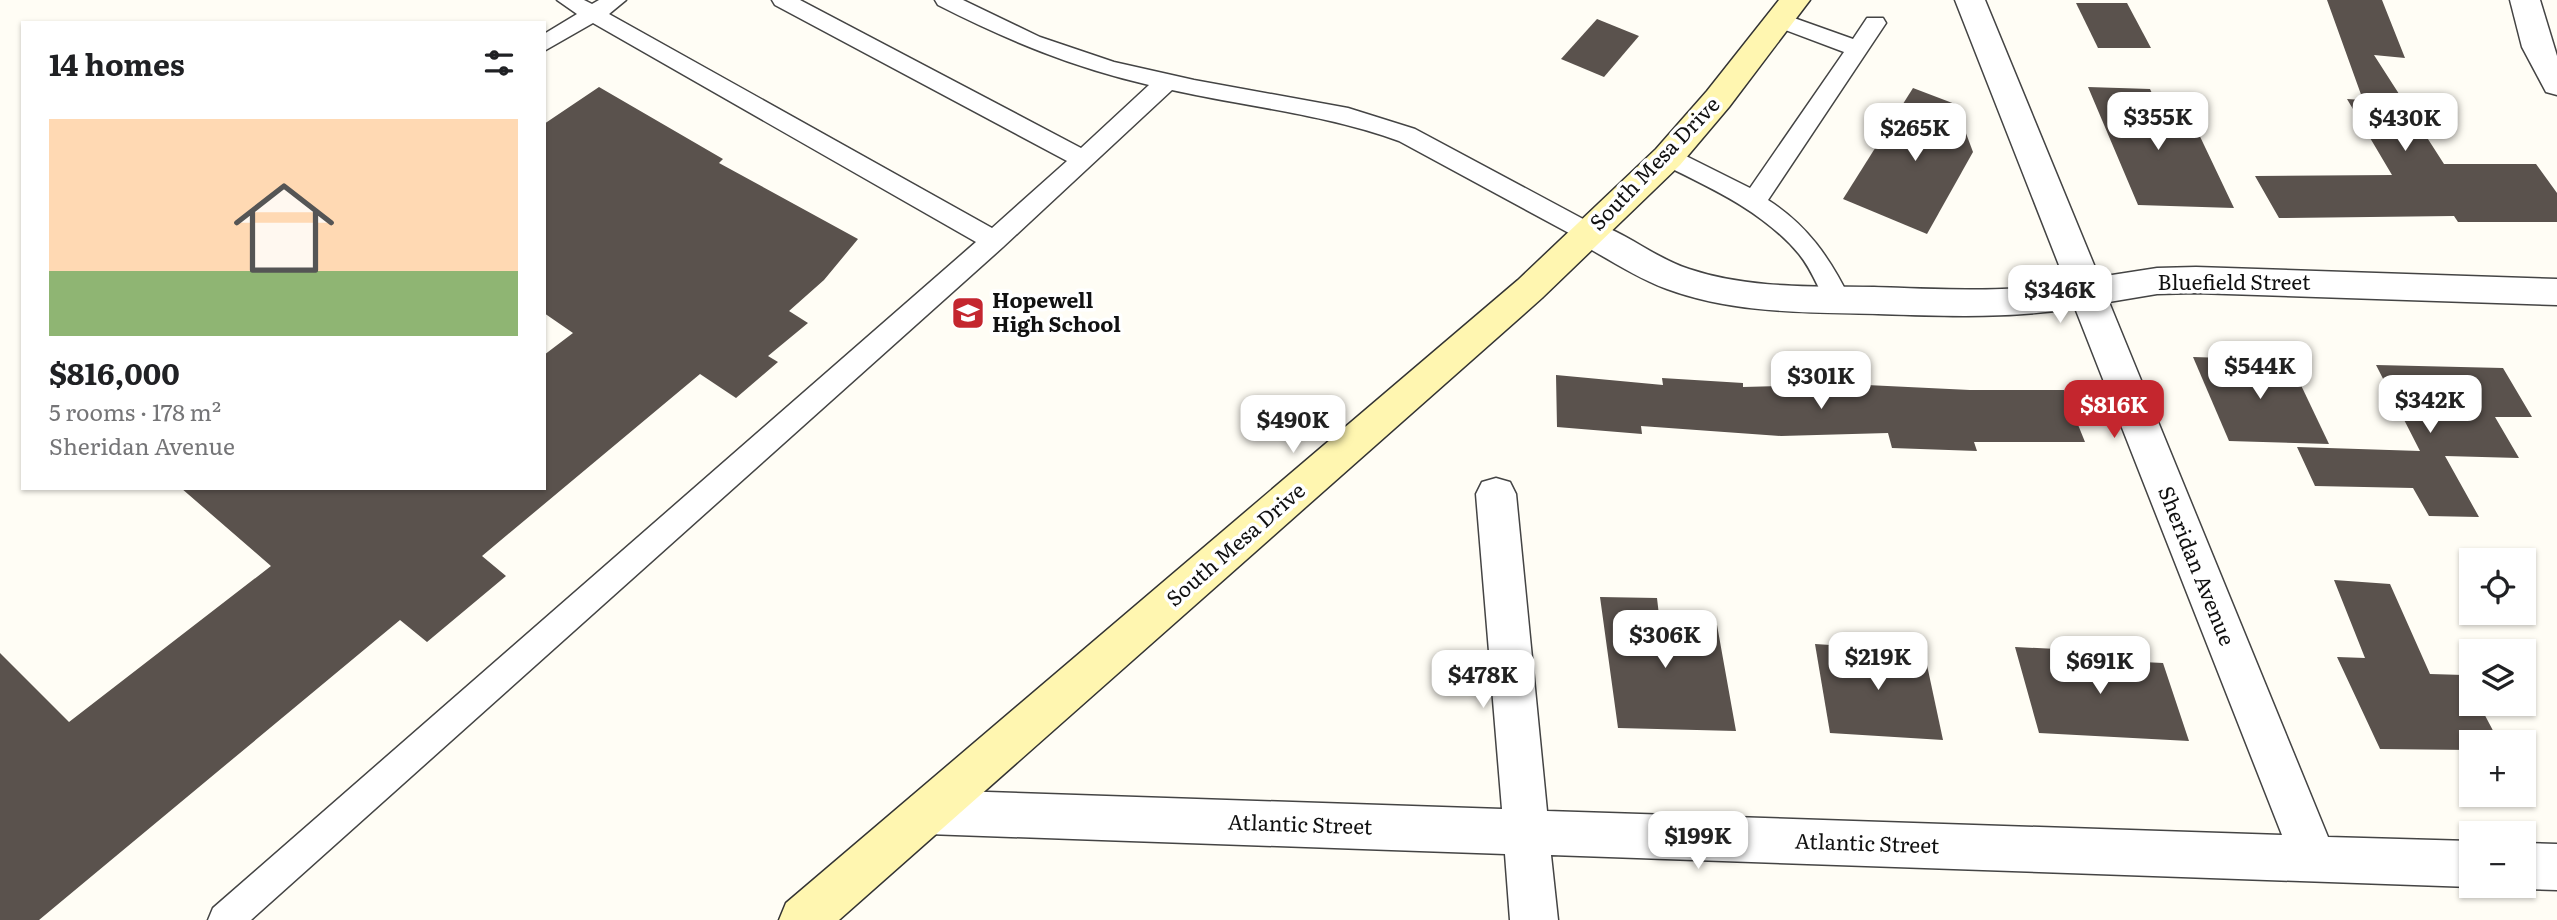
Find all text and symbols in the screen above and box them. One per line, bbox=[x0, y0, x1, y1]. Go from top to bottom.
text: 14 homes bbox=[49, 41, 185, 85]
icon: filters bbox=[480, 44, 518, 82]
street label: South Mesa Drive bbox=[1581, 88, 1725, 236]
pin: $355K bbox=[2109, 92, 2207, 152]
pin: $430K bbox=[2356, 94, 2454, 153]
text: $355K bbox=[2123, 98, 2193, 132]
text: $430K bbox=[2369, 99, 2441, 133]
pin: $265K bbox=[1866, 104, 1964, 163]
text: $265K bbox=[1880, 109, 1950, 143]
icon: home bbox=[221, 165, 347, 291]
street label: Bluefield Street bbox=[2158, 265, 2311, 296]
pin: $346K bbox=[2011, 266, 2109, 325]
text: $346K bbox=[2024, 271, 2096, 305]
place label: Hopewell High School bbox=[992, 283, 1121, 338]
school or university icon: Hopewell High School bbox=[949, 294, 987, 332]
pin: $544K bbox=[2211, 342, 2309, 401]
text: $544K bbox=[2224, 347, 2296, 381]
text: $816,000 bbox=[49, 350, 180, 394]
pin: $301K bbox=[1772, 352, 1870, 411]
text: $301K bbox=[1787, 357, 1855, 391]
pin: $342K bbox=[2381, 376, 2479, 435]
pin: $816K bbox=[2065, 380, 2163, 440]
text: $342K bbox=[2395, 381, 2465, 415]
text: $816K bbox=[2080, 386, 2148, 420]
text: 5 rooms · 178 m² bbox=[49, 394, 221, 428]
pin: $490K bbox=[1244, 396, 1342, 455]
text: $490K bbox=[1256, 401, 1330, 435]
text: Sheridan Avenue bbox=[49, 428, 235, 462]
street label: South Mesa Drive bbox=[1158, 474, 1311, 612]
street label: Sheridan Avenue bbox=[2152, 481, 2245, 650]
map controls bbox=[2459, 548, 2536, 898]
button: locate bbox=[2459, 548, 2536, 625]
pin: $306K bbox=[1616, 610, 1714, 670]
text: $306K bbox=[1629, 616, 1701, 650]
pin: $219K bbox=[1829, 632, 1927, 692]
pin: $691K bbox=[2051, 636, 2149, 696]
text: $219K bbox=[1845, 638, 1911, 672]
button: layers bbox=[2459, 639, 2536, 716]
text: $691K bbox=[2066, 642, 2134, 676]
pin: $478K bbox=[1434, 650, 1532, 710]
text: $478K bbox=[1448, 656, 1518, 690]
button: + bbox=[2459, 730, 2536, 807]
street label: Atlantic Street bbox=[1227, 804, 1373, 841]
pin: $199K bbox=[1649, 812, 1747, 871]
text: $199K bbox=[1664, 817, 1732, 851]
button: − bbox=[2459, 821, 2536, 898]
street label: Atlantic Street bbox=[1794, 823, 1940, 860]

